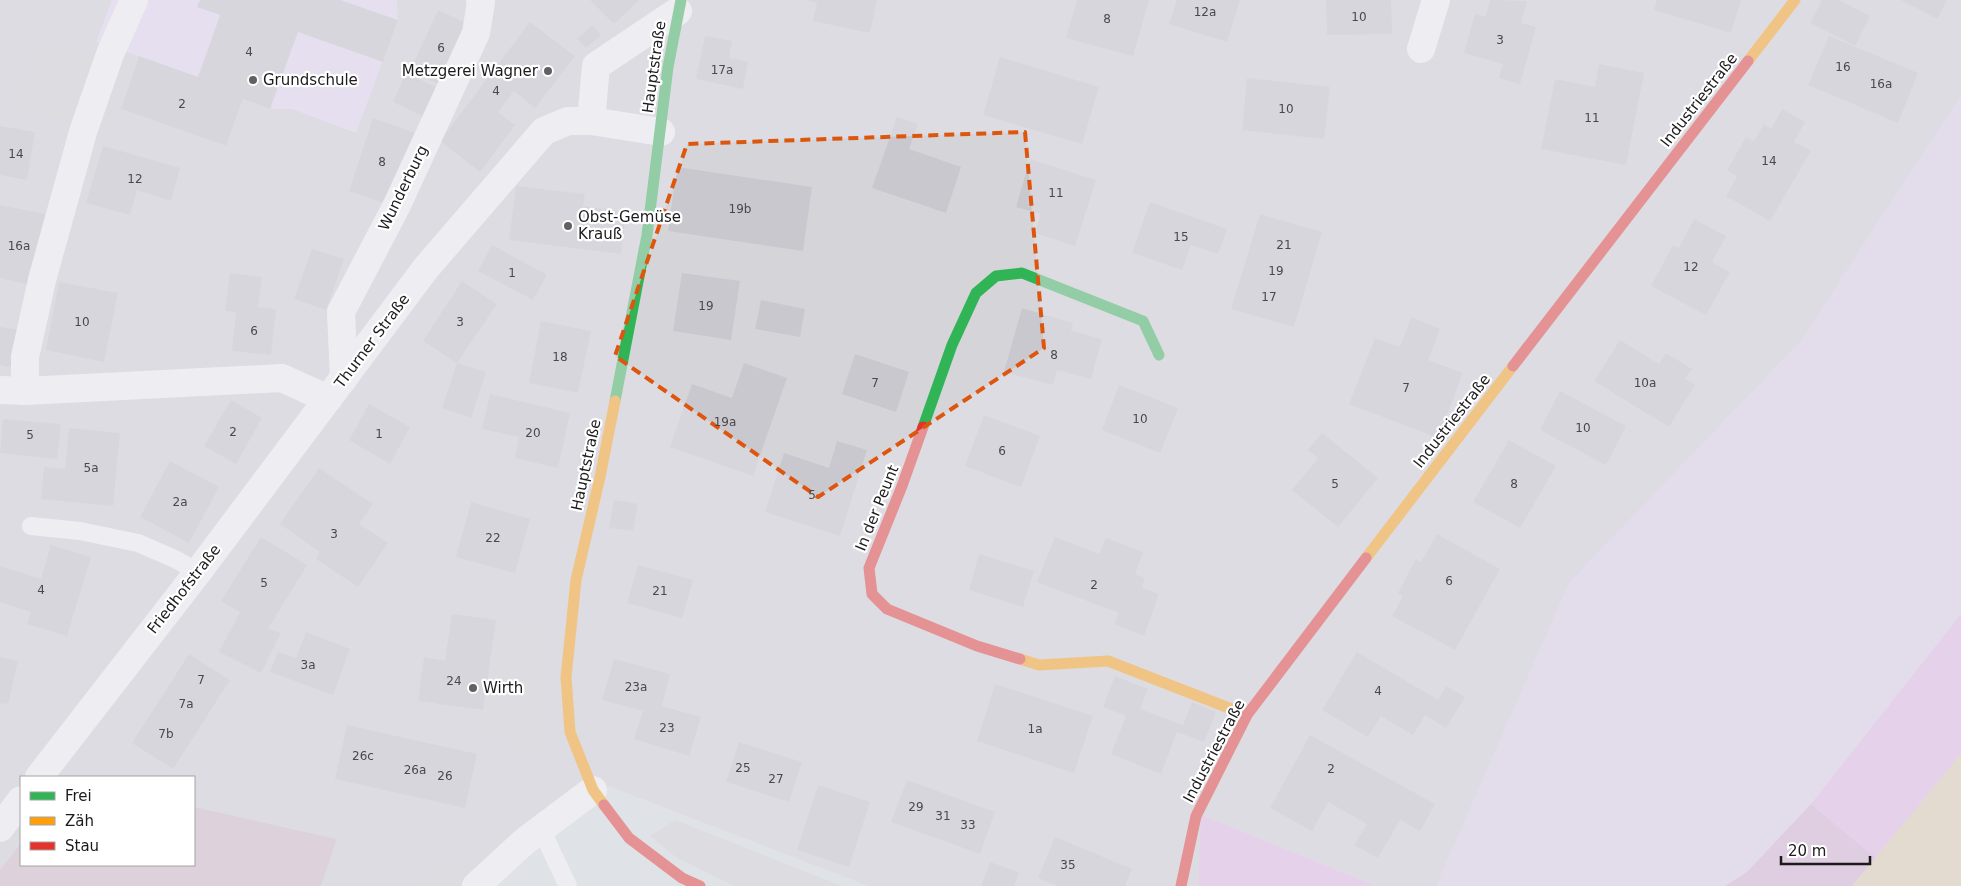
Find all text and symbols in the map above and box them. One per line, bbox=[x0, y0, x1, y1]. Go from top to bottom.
house number: 12a bbox=[1194, 5, 1216, 19]
house number: 10 bbox=[1351, 10, 1367, 24]
house number: 8 bbox=[1103, 12, 1111, 26]
street label: Hauptstraße bbox=[639, 20, 669, 114]
house number: 3 bbox=[1496, 33, 1504, 47]
house number: 6 bbox=[437, 41, 445, 55]
house number: 4 bbox=[245, 45, 253, 59]
street label: Industriestraße bbox=[1657, 50, 1741, 150]
house number: 16 bbox=[1835, 60, 1851, 74]
place label: Metzgerei Wagner bbox=[402, 62, 539, 80]
house number: 17a bbox=[711, 63, 733, 77]
marker: Metzgerei Wagner bbox=[542, 65, 554, 77]
place label: Grundschule bbox=[263, 71, 358, 89]
marker: Grundschule bbox=[247, 74, 259, 86]
house number: 16a bbox=[1870, 77, 1892, 91]
house number: 4 bbox=[492, 84, 500, 98]
house number: 2 bbox=[178, 97, 186, 111]
house number: 10 bbox=[1278, 102, 1294, 116]
house number: 11 bbox=[1584, 111, 1600, 125]
street label: Wunderburg bbox=[375, 142, 431, 234]
house number: 14 bbox=[8, 147, 24, 161]
house number: 14 bbox=[1761, 154, 1777, 168]
house number: 8 bbox=[378, 155, 386, 169]
house number: 12 bbox=[127, 172, 143, 186]
house number: 11 bbox=[1048, 186, 1064, 200]
house number: 19b bbox=[729, 202, 751, 216]
place label: Obst-Gemüse Krauß bbox=[578, 208, 681, 243]
marker: Obst-Gemüse Krauß bbox=[562, 220, 574, 232]
house number: 15 bbox=[1173, 230, 1189, 244]
house number: 21 bbox=[1276, 238, 1292, 252]
house number: 16a bbox=[8, 239, 30, 253]
house number: 12 bbox=[1683, 260, 1699, 274]
house number: 19 bbox=[1268, 264, 1284, 278]
house number: 1 bbox=[508, 266, 516, 280]
street label: Thurner Straße bbox=[330, 290, 413, 392]
house number: 17 bbox=[1261, 290, 1277, 304]
house number: 19 bbox=[698, 299, 714, 313]
house number: 10 bbox=[74, 315, 90, 329]
house number: 3 bbox=[456, 315, 464, 329]
house number: 6 bbox=[250, 324, 258, 338]
house number: 8 bbox=[1050, 348, 1058, 362]
house number: 18 bbox=[552, 350, 568, 364]
street label: Industriestraße bbox=[1410, 371, 1494, 471]
house number: 7 bbox=[871, 376, 879, 390]
house number: 10a bbox=[1634, 376, 1656, 390]
house number: 7 bbox=[1402, 381, 1410, 395]
house number: 10 bbox=[1132, 412, 1148, 426]
house number: 19a bbox=[714, 415, 736, 429]
street label: Hauptstraße bbox=[568, 418, 604, 512]
house number: 10 bbox=[1575, 421, 1591, 435]
house number: 2 bbox=[229, 425, 237, 439]
house number: 20 bbox=[525, 426, 541, 440]
house number: 1 bbox=[375, 427, 383, 441]
house number: 5 bbox=[26, 428, 34, 442]
house number: 6 bbox=[998, 444, 1006, 458]
house number: 5a bbox=[84, 461, 99, 475]
street label: In der Peunt bbox=[852, 462, 902, 554]
house number: 5 bbox=[1331, 477, 1339, 491]
house number: 8 bbox=[1510, 477, 1518, 491]
house number: 5 bbox=[808, 488, 816, 502]
house number: 2a bbox=[173, 495, 188, 509]
house number: 3 bbox=[330, 527, 338, 541]
house number: 22 bbox=[485, 531, 501, 545]
street label: Friedhofstraße bbox=[144, 541, 224, 637]
house number: 6 bbox=[1445, 574, 1453, 588]
house number: 5 bbox=[260, 576, 268, 590]
house number: 2 bbox=[1090, 578, 1098, 592]
house number: 4 bbox=[37, 583, 45, 597]
house number: 21 bbox=[652, 584, 668, 598]
house number: 3a bbox=[301, 658, 316, 672]
house number: 7 bbox=[197, 673, 205, 687]
house number: 24 bbox=[446, 674, 462, 688]
place label: Wirth bbox=[483, 679, 523, 697]
house number: 23a bbox=[625, 680, 647, 694]
marker: Wirth bbox=[467, 682, 479, 694]
house number: 4 bbox=[1374, 684, 1382, 698]
street label: Industriestraße bbox=[1179, 696, 1249, 806]
house number: 7a bbox=[179, 697, 194, 711]
house number: 23 bbox=[659, 721, 675, 735]
house number: 1a bbox=[1028, 722, 1043, 736]
house number: 7b bbox=[158, 727, 174, 741]
house number: 26c bbox=[352, 749, 374, 763]
house number: 25 bbox=[735, 761, 751, 775]
house number: 2 bbox=[1327, 762, 1335, 776]
house number: 26a bbox=[404, 763, 426, 777]
house number: 26 bbox=[437, 769, 453, 783]
house number: 27 bbox=[768, 772, 784, 786]
legend bbox=[20, 776, 195, 866]
text: Frei bbox=[65, 787, 92, 805]
house number: 29 bbox=[908, 800, 924, 814]
house number: 31 bbox=[935, 809, 951, 823]
text: Zäh bbox=[65, 812, 94, 830]
house number: 33 bbox=[960, 818, 976, 832]
scale bar bbox=[1781, 834, 1870, 866]
text: Stau bbox=[65, 837, 99, 855]
text: 20 m bbox=[1788, 842, 1826, 860]
house number: 35 bbox=[1060, 858, 1076, 872]

